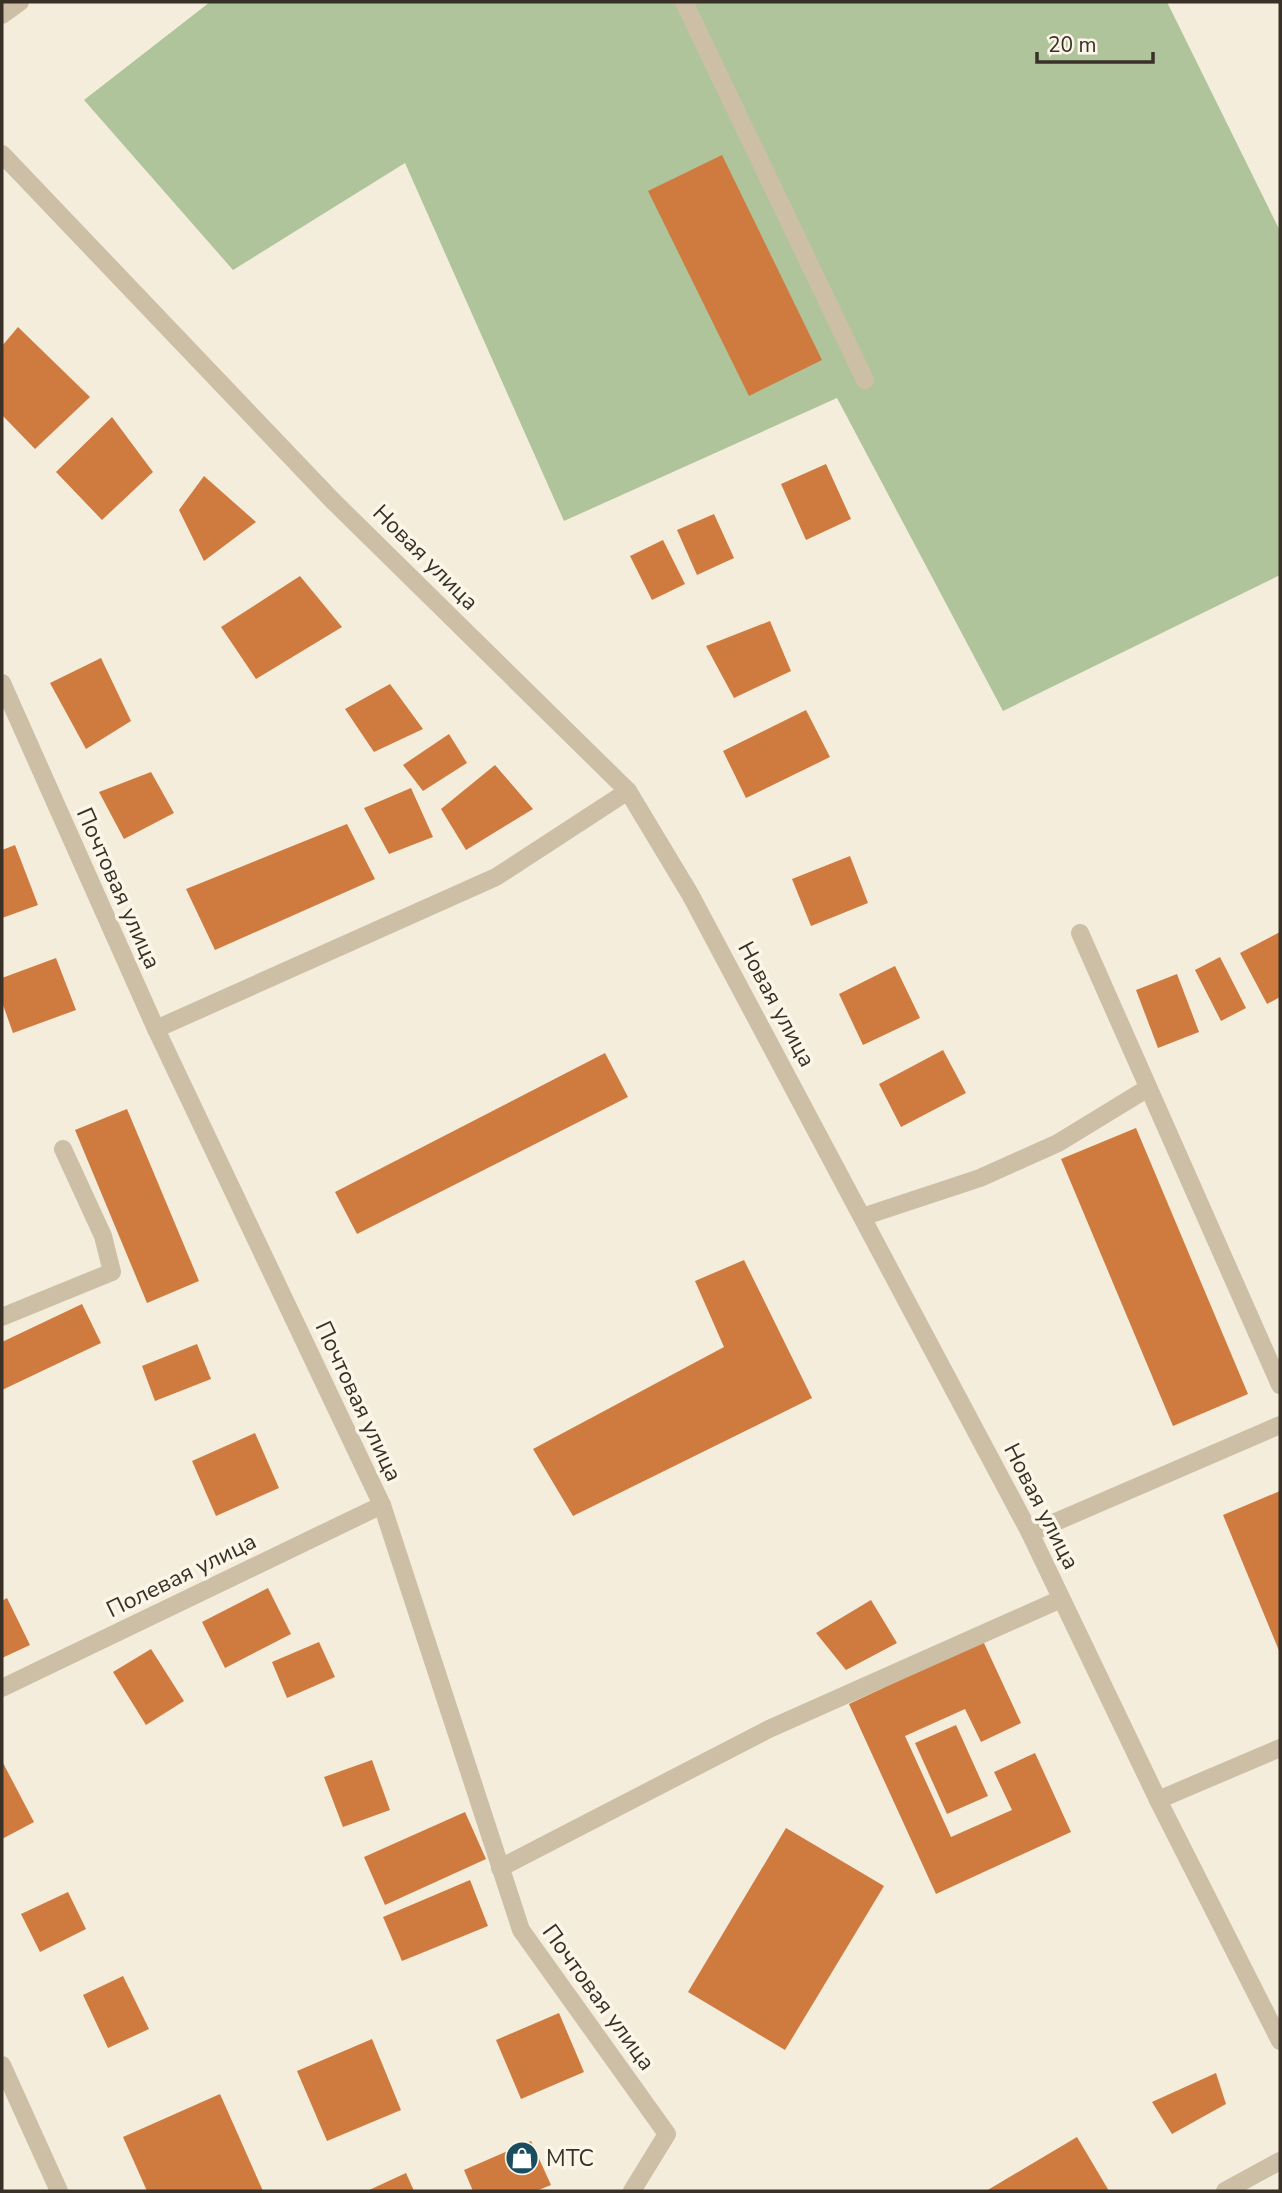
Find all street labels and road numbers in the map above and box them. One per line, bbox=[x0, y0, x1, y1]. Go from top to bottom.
street label: Новая улица bbox=[366, 498, 485, 617]
street label: Почтовая улица bbox=[69, 803, 168, 974]
street label: Новая улица bbox=[730, 936, 823, 1072]
street label: Почтовая улица bbox=[308, 1316, 409, 1486]
street label: Новая улица bbox=[996, 1438, 1087, 1575]
street label: Полевая улица bbox=[101, 1526, 261, 1625]
street label: Почтовая улица bbox=[535, 1918, 662, 2077]

